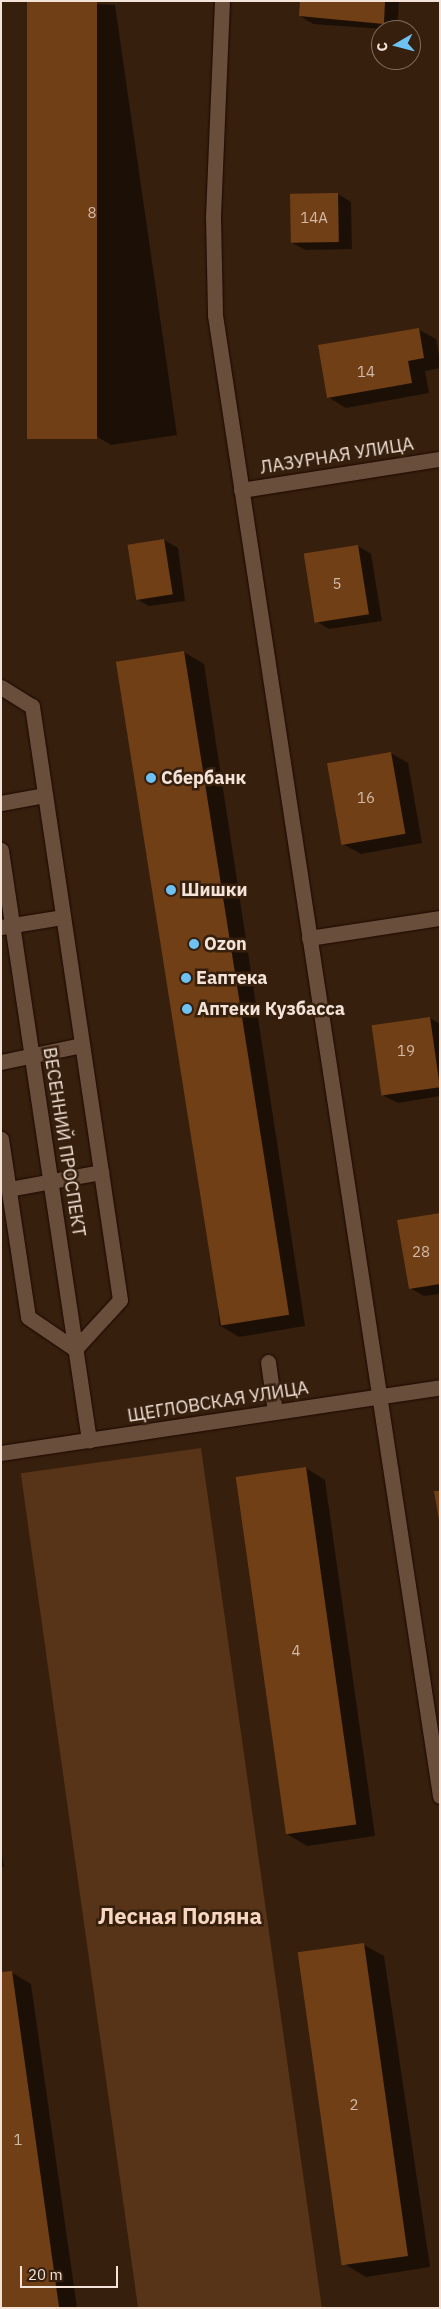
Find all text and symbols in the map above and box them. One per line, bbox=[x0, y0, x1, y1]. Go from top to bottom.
north arrow bbox=[371, 20, 421, 70]
text: С bbox=[373, 41, 392, 53]
house number: 8 bbox=[88, 204, 96, 222]
house number: 14А bbox=[300, 209, 328, 227]
house number: 14 bbox=[357, 363, 375, 381]
street label: ЛАЗУРНАЯ УЛИЦА bbox=[259, 433, 415, 479]
house number: 5 bbox=[333, 575, 341, 593]
place label: Сбербанк bbox=[161, 767, 246, 789]
marker: Сбербанк bbox=[145, 772, 157, 784]
house number: 16 bbox=[357, 789, 375, 807]
place label: Шишки bbox=[181, 879, 247, 901]
marker: Шишки bbox=[165, 884, 177, 896]
place label: Ozon bbox=[204, 933, 247, 955]
marker: Ozon bbox=[188, 938, 200, 950]
place label: Еаптека bbox=[196, 967, 267, 989]
marker: Еаптека bbox=[180, 972, 192, 984]
place label: Аптеки Кузбасса bbox=[197, 998, 345, 1020]
marker: Аптеки Кузбасса bbox=[181, 1003, 193, 1015]
house number: 19 bbox=[397, 1042, 415, 1060]
street label: ВЕСЕННИЙ ПРОСПЕКТ bbox=[38, 1046, 90, 1238]
house number: 28 bbox=[412, 1243, 430, 1261]
street label: ЩЕГЛОВСКАЯ УЛИЦА bbox=[126, 1377, 310, 1427]
house number: 4 bbox=[292, 1642, 300, 1660]
district label: Лесная Поляна bbox=[98, 1903, 262, 1929]
house number: 2 bbox=[350, 2096, 358, 2114]
house number: 1 bbox=[14, 2131, 22, 2149]
scale bar bbox=[22, 2256, 120, 2288]
text: 20 m bbox=[28, 2265, 63, 2284]

